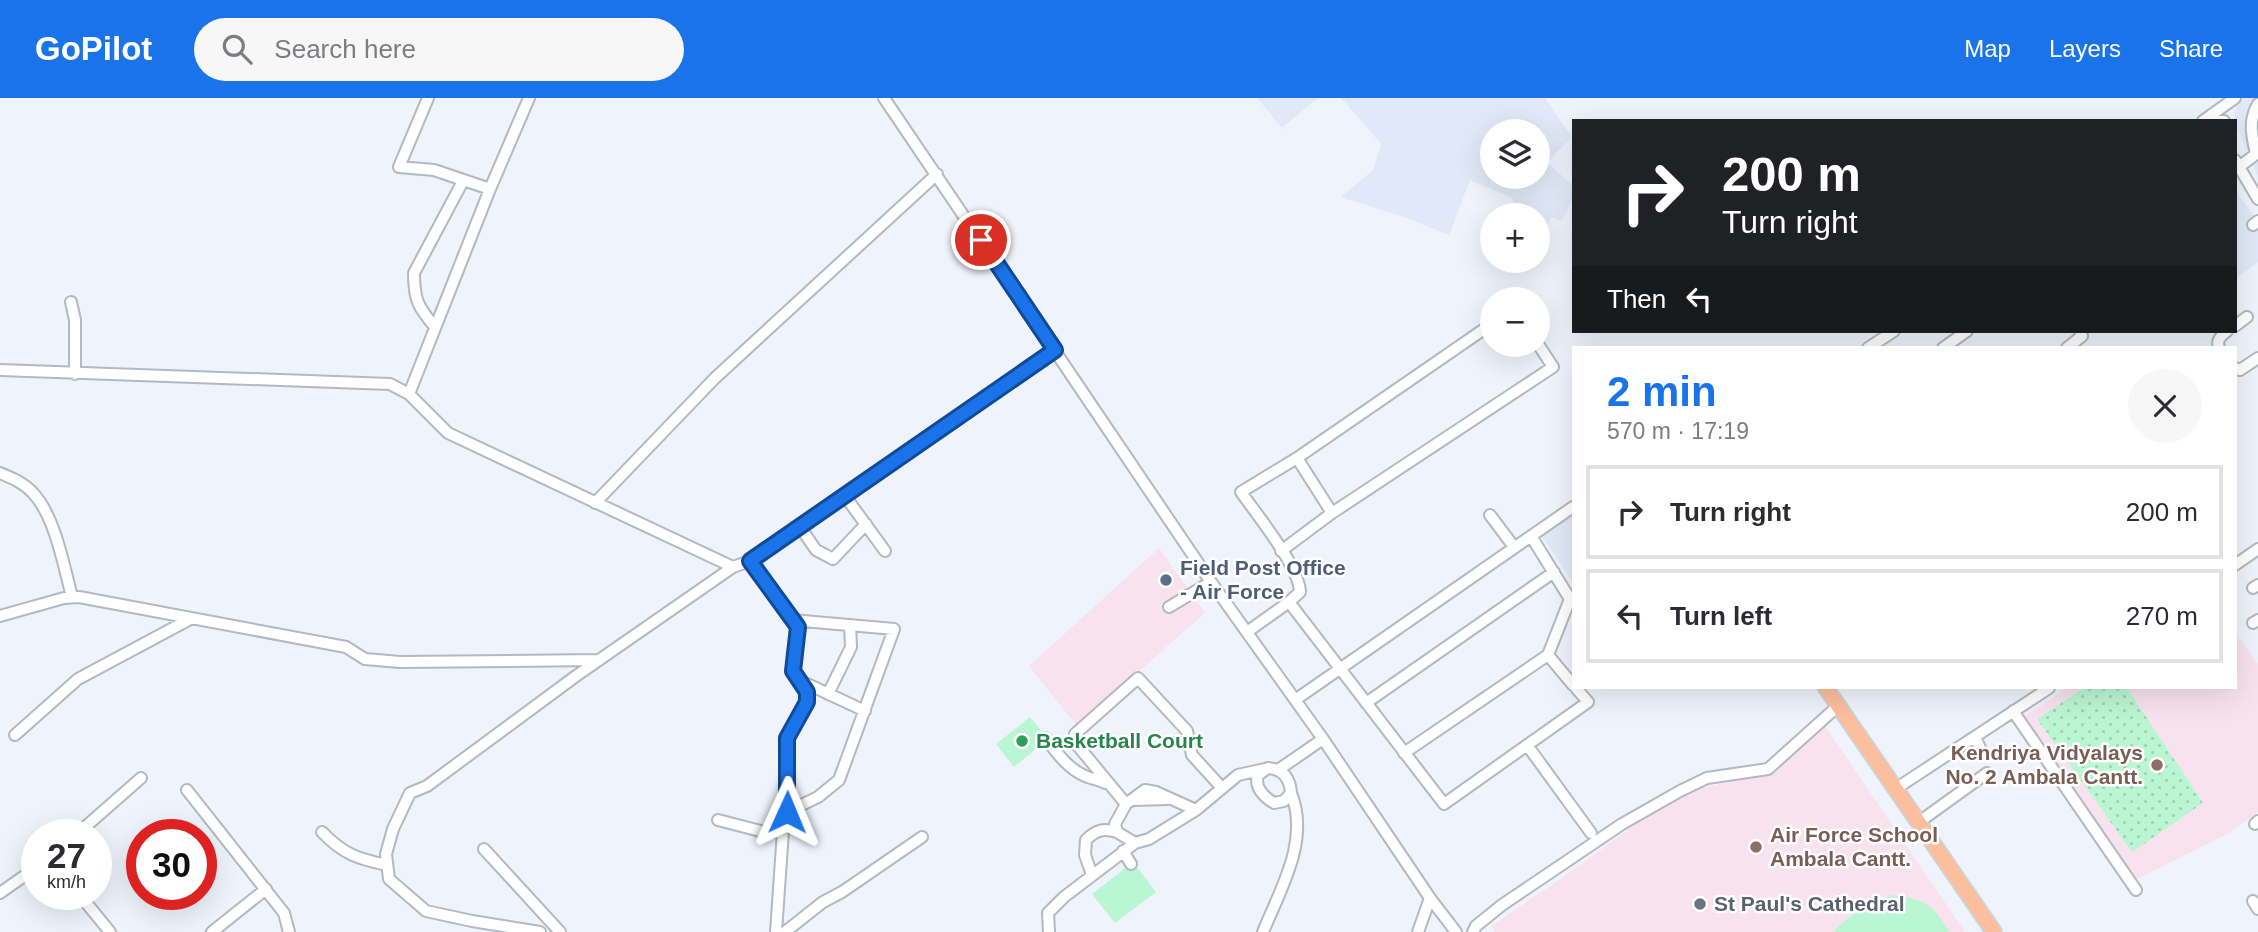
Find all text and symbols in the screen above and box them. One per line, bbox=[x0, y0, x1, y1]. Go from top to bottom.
search box bbox=[194, 18, 684, 81]
text: GoPilot bbox=[35, 30, 152, 67]
icon: search bbox=[218, 30, 256, 68]
text: Search here bbox=[274, 34, 416, 64]
text: Map bbox=[1964, 35, 2011, 62]
text: Layers bbox=[2049, 35, 2121, 62]
text: Share bbox=[2159, 35, 2223, 62]
map controls bbox=[1480, 119, 1550, 357]
button: layers bbox=[1480, 119, 1550, 189]
icon: right bbox=[1607, 147, 1698, 238]
text: 200 m bbox=[1722, 147, 1861, 201]
button: + bbox=[1480, 203, 1550, 273]
text: Turn right bbox=[1722, 204, 1858, 240]
pin bbox=[951, 210, 1011, 270]
icon: arrive bbox=[962, 221, 1000, 259]
icon: left bbox=[1680, 280, 1718, 318]
text: Then bbox=[1607, 284, 1666, 314]
button: − bbox=[1480, 287, 1550, 357]
text: 2 min bbox=[1607, 368, 1717, 415]
button: close bbox=[2128, 369, 2202, 443]
text: 570 m · 17:19 bbox=[1607, 418, 1749, 444]
icon: right bbox=[1611, 493, 1649, 531]
text: Turn right bbox=[1670, 497, 1791, 527]
text: 200 m bbox=[2126, 497, 2198, 527]
place label: Field Post Office - Air Force bbox=[1180, 556, 1346, 603]
marker: Field Post Office - Air Force bbox=[1158, 572, 1174, 588]
icon: left bbox=[1611, 597, 1649, 635]
text: Turn left bbox=[1670, 601, 1772, 631]
text: 270 m bbox=[2126, 601, 2198, 631]
place label: Basketball Court bbox=[1036, 729, 1203, 752]
marker: Basketball Court bbox=[1014, 733, 1030, 749]
place label: Kendriya Vidyalays No. 2 Ambala Cantt. bbox=[1945, 741, 2143, 788]
marker: Kendriya Vidyalays No. 2 Ambala Cantt. bbox=[2149, 757, 2165, 773]
position arrow bbox=[750, 775, 824, 849]
speed limit sign: 30 bbox=[126, 819, 217, 910]
place label: Air Force School Ambala Cantt. bbox=[1770, 823, 1938, 870]
text: 27 bbox=[47, 836, 86, 875]
marker: Air Force School Ambala Cantt. bbox=[1748, 839, 1764, 855]
text: km/h bbox=[47, 872, 86, 892]
place label: St Paul's Cathedral bbox=[1714, 892, 1905, 915]
marker: St Paul's Cathedral bbox=[1692, 896, 1708, 912]

